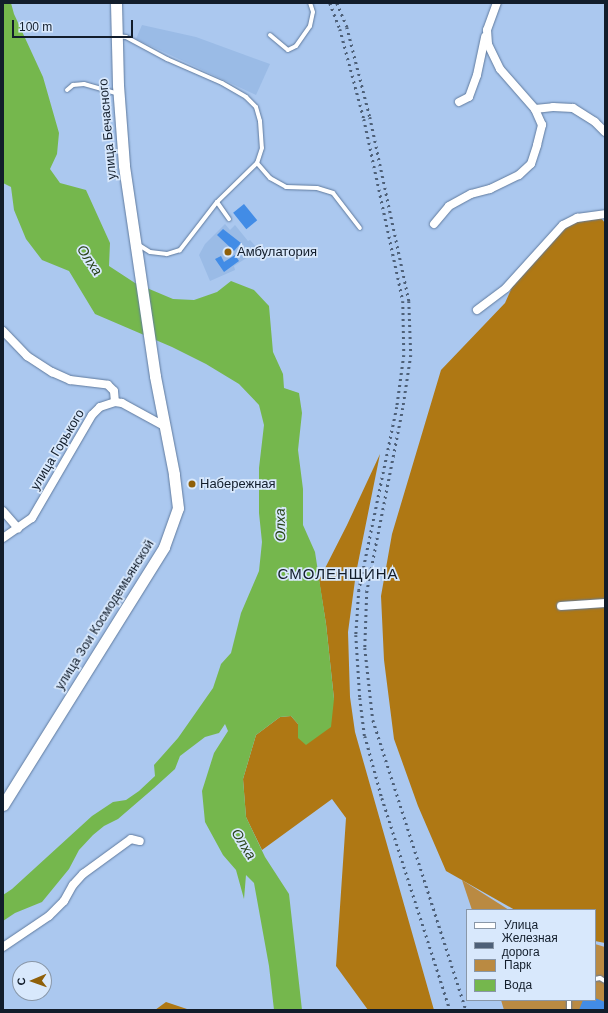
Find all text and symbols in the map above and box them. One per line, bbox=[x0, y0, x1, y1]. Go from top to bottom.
scale bar bbox=[14, 12, 135, 38]
text: 100 m bbox=[19, 20, 52, 34]
street label: улица Бечасного bbox=[96, 78, 120, 180]
water label: Олха bbox=[74, 242, 106, 278]
place label: Амбулатория bbox=[237, 244, 317, 260]
marker: Амбулатория bbox=[222, 246, 234, 258]
street label: улица Горького bbox=[28, 407, 88, 493]
place label: Набережная bbox=[200, 476, 276, 492]
marker: Набережная bbox=[187, 479, 197, 489]
water label: Олха bbox=[271, 508, 289, 542]
street label: улица Зои Космодемьянской bbox=[52, 537, 158, 693]
district label: СМОЛЕНЩИНА bbox=[277, 565, 399, 583]
water label: Олха bbox=[228, 825, 260, 863]
legend bbox=[466, 909, 596, 1001]
text: Улица bbox=[504, 918, 538, 932]
text: Железная дорога bbox=[502, 931, 558, 959]
text: Парк bbox=[504, 958, 531, 972]
north arrow bbox=[12, 961, 52, 1001]
text: С bbox=[15, 977, 27, 986]
text: Вода bbox=[504, 978, 532, 992]

